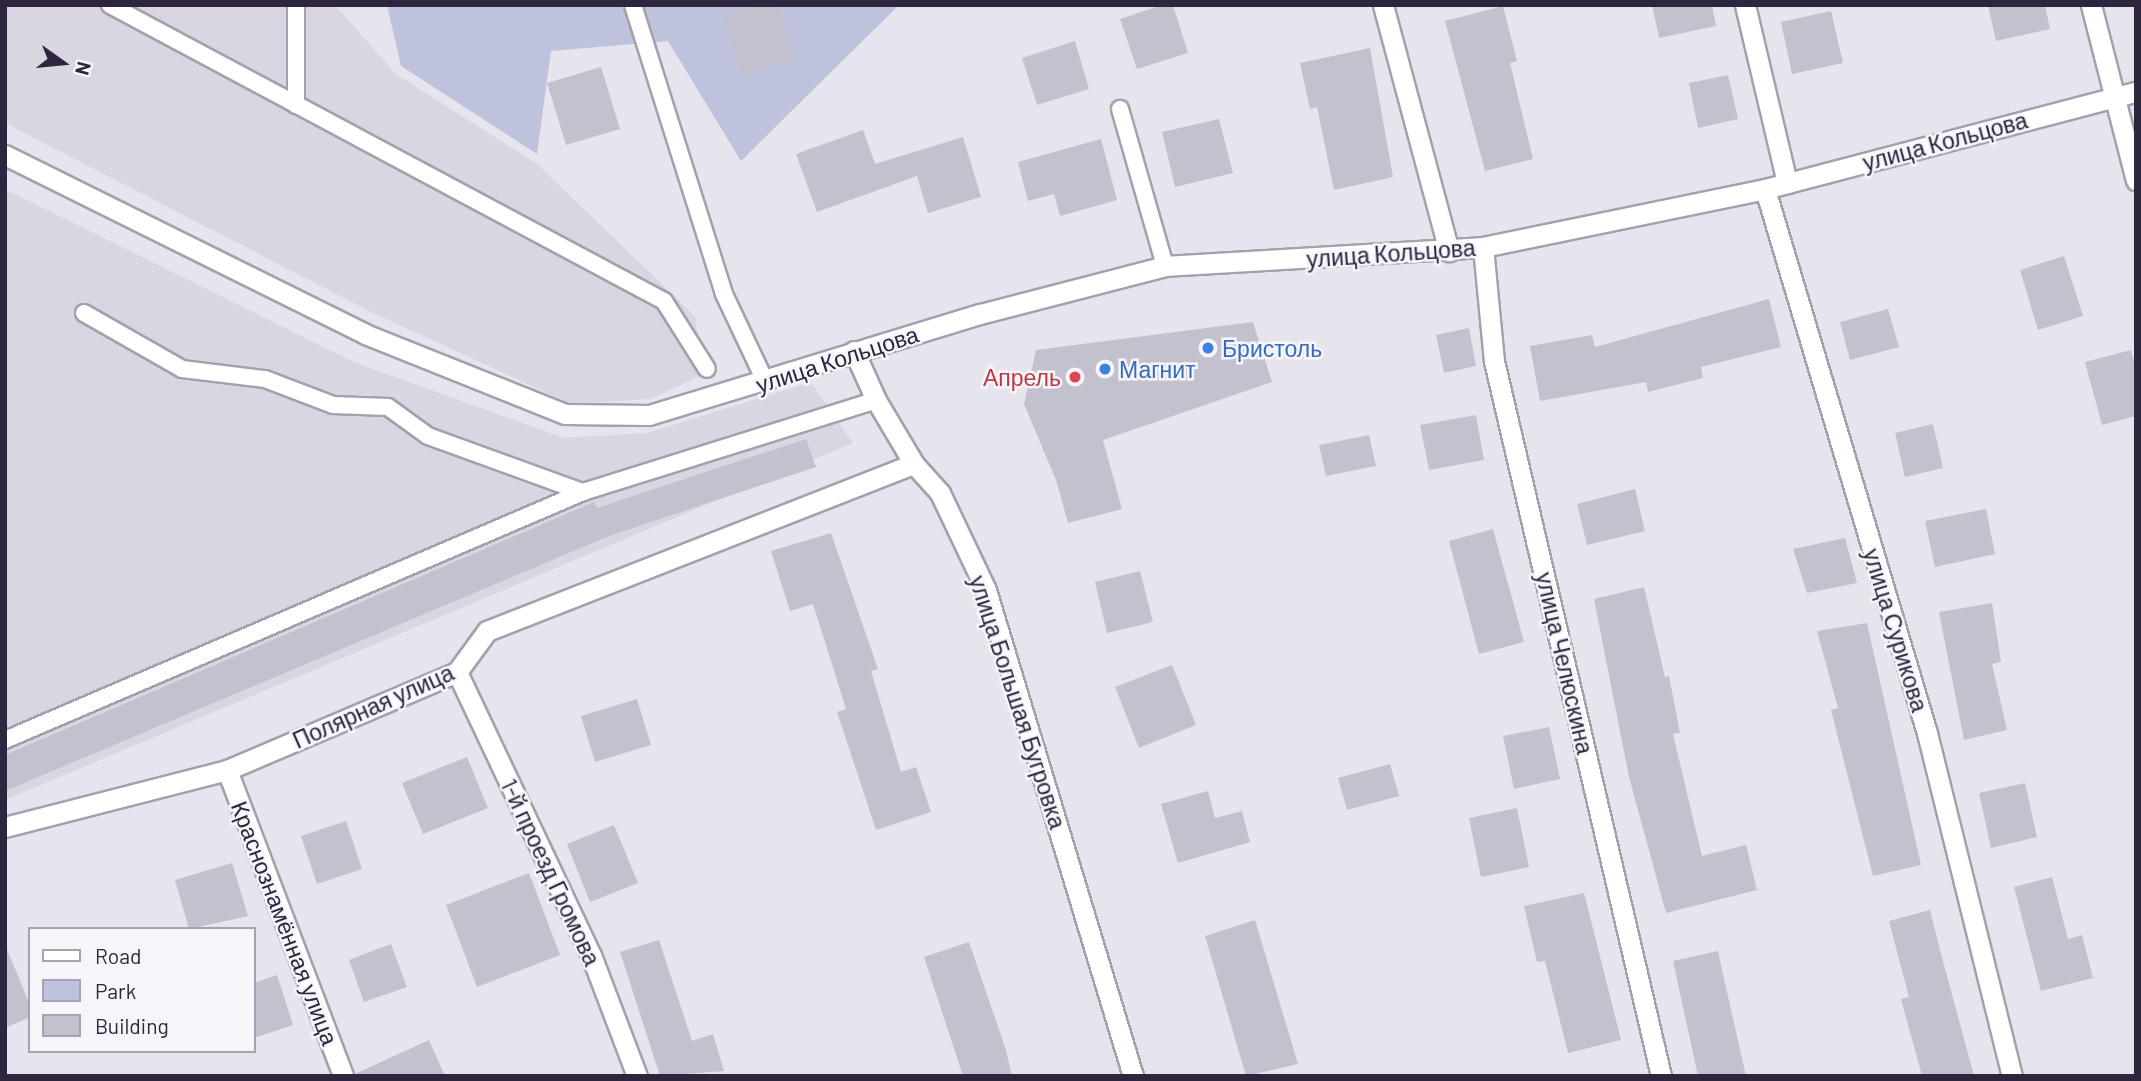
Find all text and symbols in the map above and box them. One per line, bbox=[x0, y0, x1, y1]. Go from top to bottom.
north arrow bbox=[28, 28, 98, 98]
text: N bbox=[71, 59, 97, 78]
street label: улица Кольцова bbox=[1860, 106, 2030, 176]
street label: улица Кольцова bbox=[1306, 233, 1476, 273]
street label: улица Кольцова bbox=[752, 320, 922, 398]
place label: Бристоль bbox=[1222, 334, 1322, 362]
marker: Бристоль bbox=[1200, 340, 1216, 356]
place label: Магнит bbox=[1119, 355, 1196, 383]
marker: Магнит bbox=[1097, 361, 1113, 377]
place label: Апрель bbox=[983, 363, 1061, 391]
marker: Апрель bbox=[1067, 369, 1083, 385]
street label: улица Сурикова bbox=[1858, 545, 1934, 715]
street label: улица Челюскина bbox=[1531, 569, 1599, 757]
street label: улица Большая Бугровка bbox=[964, 572, 1072, 832]
street label: Полярная улица bbox=[288, 658, 458, 754]
street label: 1-й проезд Громова bbox=[496, 774, 606, 970]
street label: Краснознамённая улица bbox=[226, 797, 344, 1049]
legend bbox=[28, 927, 256, 1053]
text: Road bbox=[95, 943, 141, 968]
text: Park bbox=[95, 978, 136, 1003]
text: Building bbox=[95, 1013, 169, 1038]

